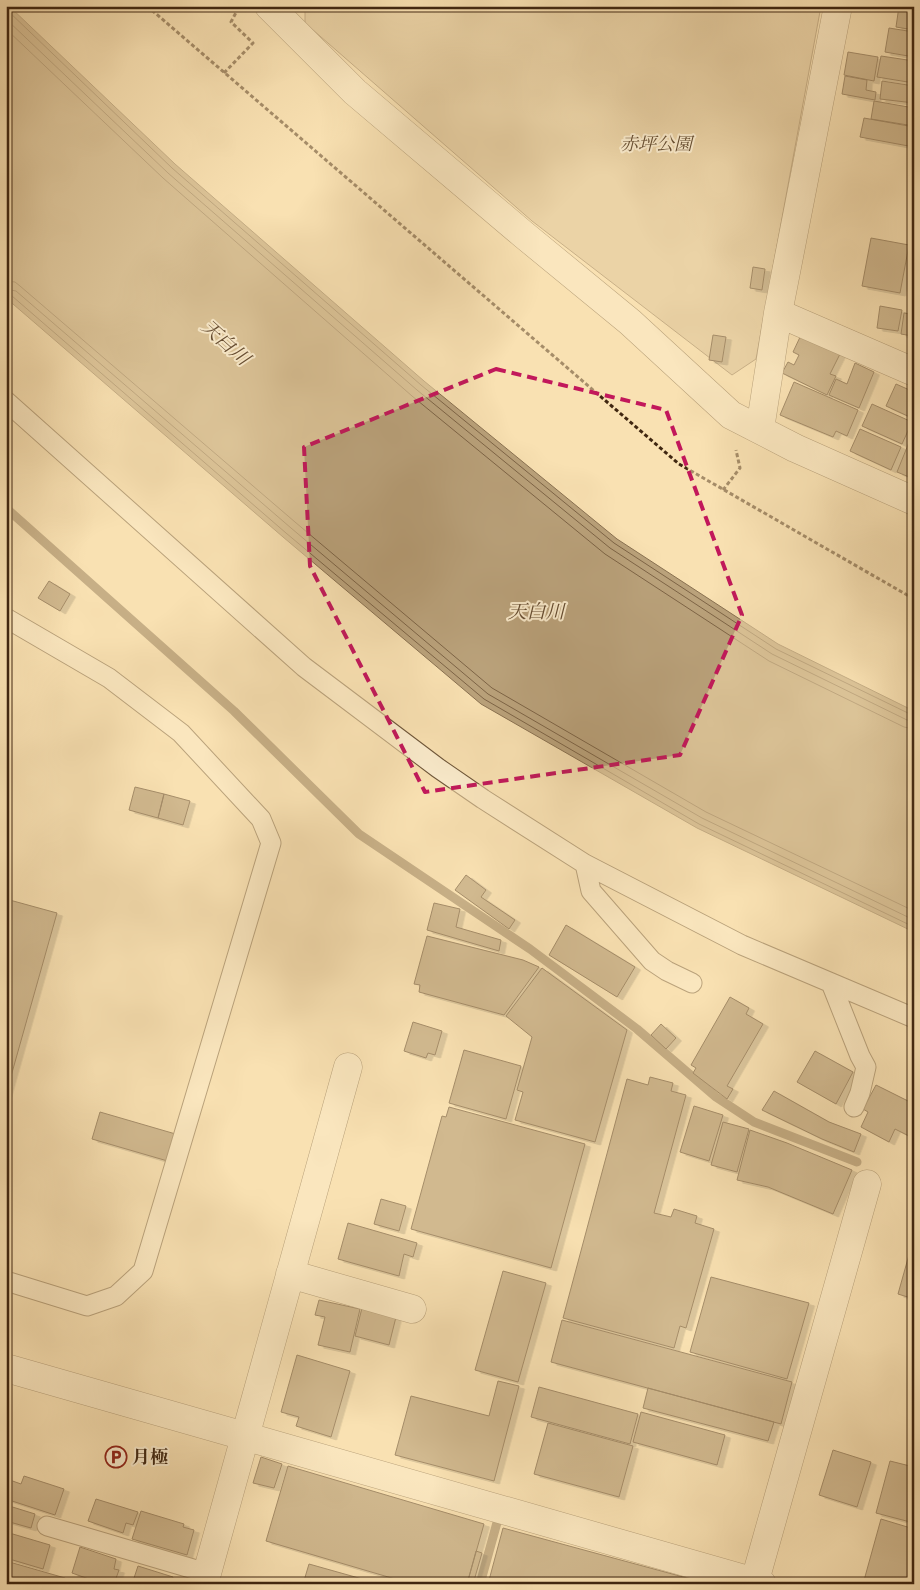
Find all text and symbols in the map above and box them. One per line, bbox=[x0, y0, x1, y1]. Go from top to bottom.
park label: 赤坪公園 bbox=[620, 134, 695, 155]
water label: 天白川 bbox=[197, 315, 255, 371]
water label: 天白川 bbox=[507, 601, 566, 623]
parking icon: 月極 bbox=[104, 1445, 128, 1469]
place label: 月極 bbox=[132, 1447, 168, 1468]

